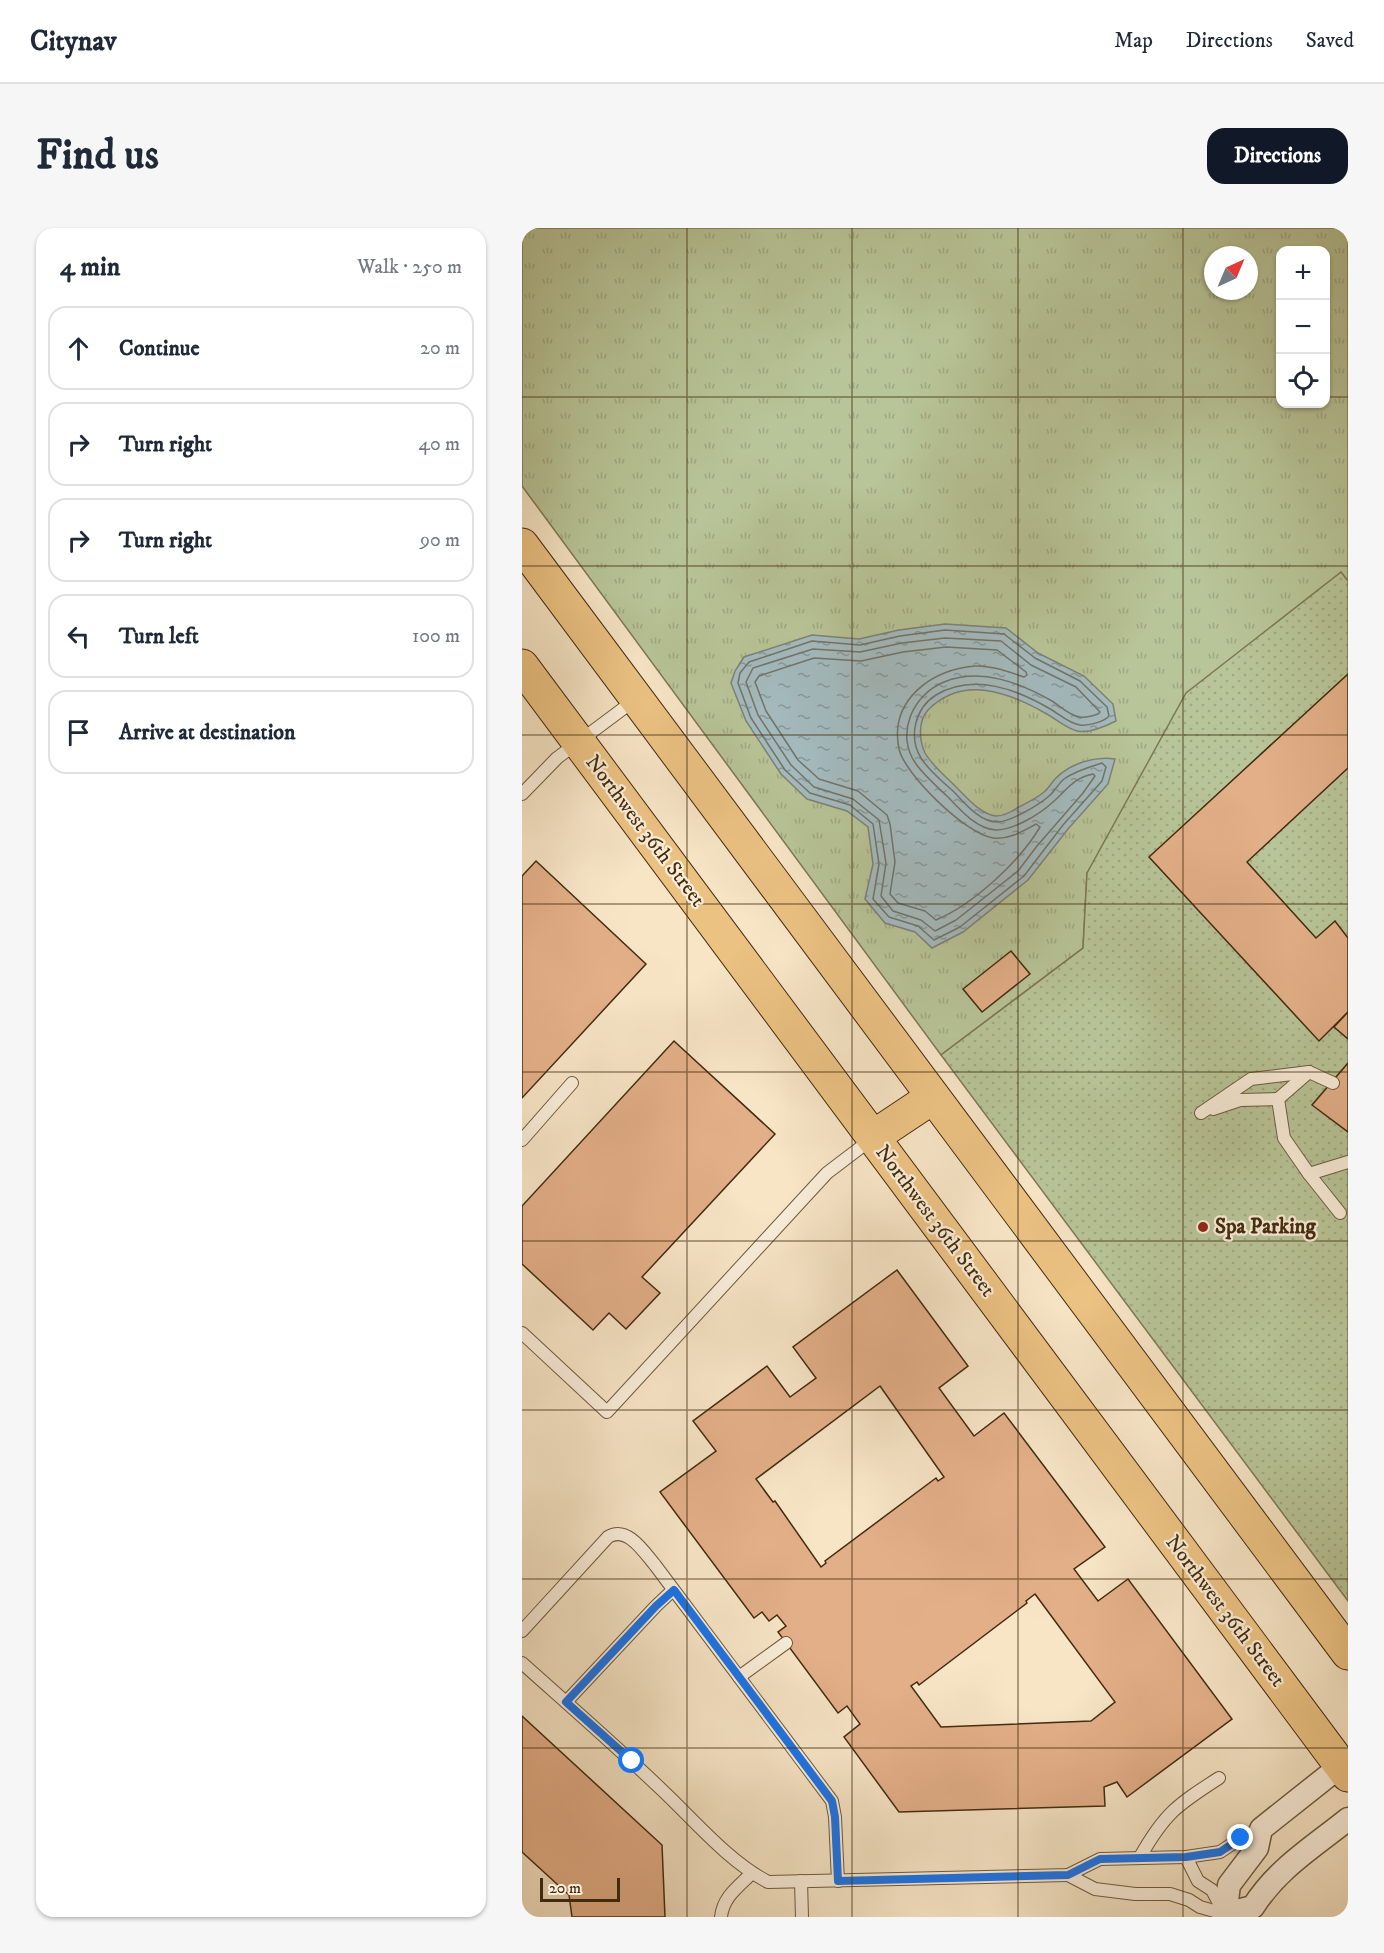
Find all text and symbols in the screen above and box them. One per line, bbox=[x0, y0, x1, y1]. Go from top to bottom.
text: Citynav bbox=[30, 24, 117, 59]
text: Map bbox=[1114, 28, 1153, 54]
text: Directions bbox=[1186, 28, 1273, 54]
text: Saved bbox=[1306, 28, 1354, 54]
button: Directions bbox=[1207, 128, 1348, 184]
text: Find us bbox=[36, 130, 159, 182]
north arrow bbox=[1204, 246, 1258, 300]
map controls bbox=[1276, 246, 1330, 408]
button: + bbox=[1276, 246, 1330, 300]
text: 4 min bbox=[60, 251, 120, 284]
text: Walk · 250 m bbox=[357, 255, 462, 280]
button: − bbox=[1276, 300, 1330, 354]
icon: ahead bbox=[62, 332, 95, 365]
text: Continue bbox=[119, 335, 200, 362]
text: 20 m bbox=[420, 336, 460, 361]
button: locate bbox=[1276, 354, 1330, 408]
icon: right bbox=[62, 428, 95, 461]
text: Turn right bbox=[119, 431, 212, 458]
text: 40 m bbox=[418, 432, 460, 457]
icon: right bbox=[62, 524, 95, 557]
text: Turn right bbox=[119, 527, 212, 554]
text: 90 m bbox=[420, 528, 460, 553]
icon: left bbox=[62, 620, 95, 653]
text: Turn left bbox=[119, 623, 199, 650]
text: 100 m bbox=[412, 624, 460, 649]
icon: arrive bbox=[62, 716, 95, 749]
text: Arrive at destination bbox=[119, 719, 296, 746]
street label: Northwest 36th Street bbox=[579, 750, 711, 912]
street label: Northwest 36th Street bbox=[869, 1140, 1001, 1302]
place label: Spa Parking bbox=[1215, 1214, 1317, 1240]
marker: Spa Parking bbox=[1196, 1220, 1210, 1234]
street label: Northwest 36th Street bbox=[1159, 1530, 1291, 1692]
route start bbox=[618, 1747, 644, 1773]
route end bbox=[1227, 1824, 1253, 1850]
scale bar bbox=[540, 1875, 620, 1902]
text: 20 m bbox=[549, 1878, 581, 1898]

